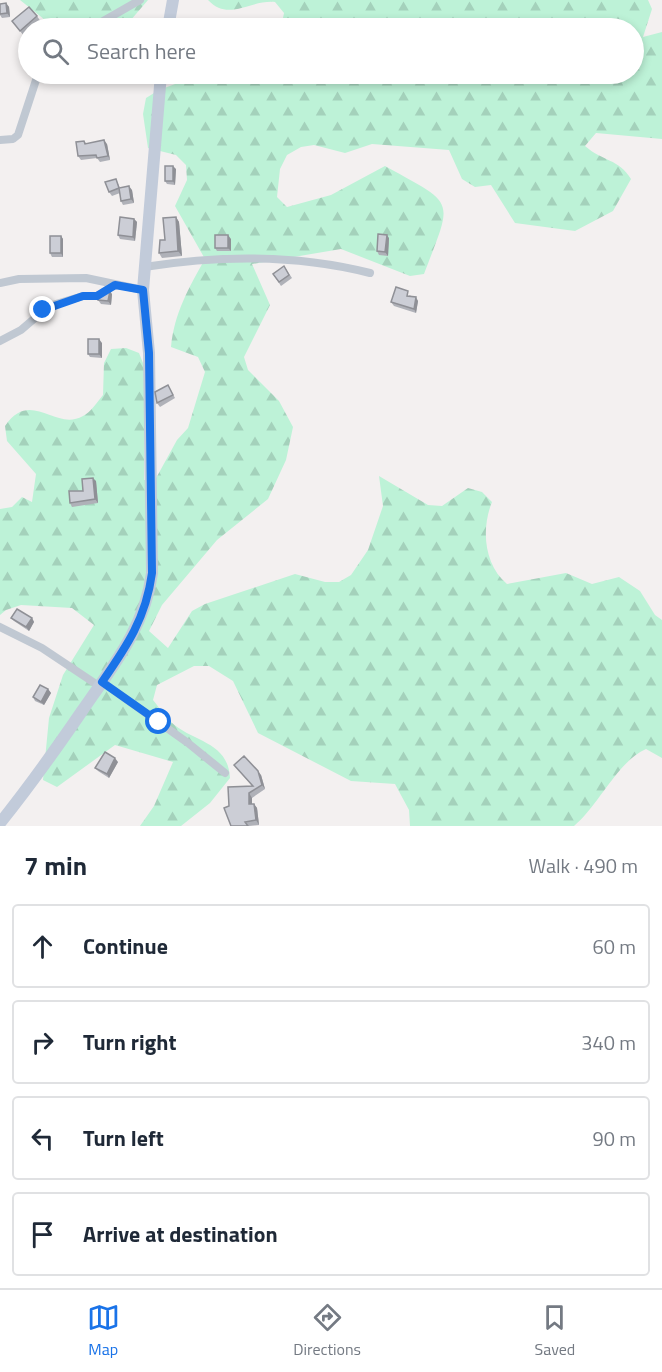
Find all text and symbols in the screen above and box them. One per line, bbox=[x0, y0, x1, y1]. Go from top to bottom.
search box bbox=[18, 18, 644, 84]
text: Search here bbox=[87, 34, 196, 68]
icon: search bbox=[39, 35, 72, 68]
route end bbox=[29, 296, 55, 322]
route start bbox=[145, 708, 171, 734]
text: 7 min bbox=[24, 846, 87, 885]
text: Walk · 490 m bbox=[529, 850, 638, 881]
text: Continue bbox=[83, 929, 168, 963]
icon: ahead bbox=[26, 930, 59, 963]
text: 60 m bbox=[592, 931, 636, 962]
text: Turn right bbox=[83, 1025, 177, 1059]
icon: right bbox=[26, 1026, 59, 1059]
text: 340 m bbox=[581, 1027, 636, 1058]
text: Turn left bbox=[83, 1121, 164, 1155]
icon: left bbox=[26, 1122, 59, 1155]
text: 90 m bbox=[592, 1123, 636, 1154]
text: Arrive at destination bbox=[83, 1217, 278, 1251]
icon: arrive bbox=[26, 1218, 59, 1251]
tab: Map bbox=[87, 1301, 120, 1361]
tab: Directions bbox=[293, 1301, 361, 1361]
tab: Saved bbox=[535, 1301, 575, 1361]

